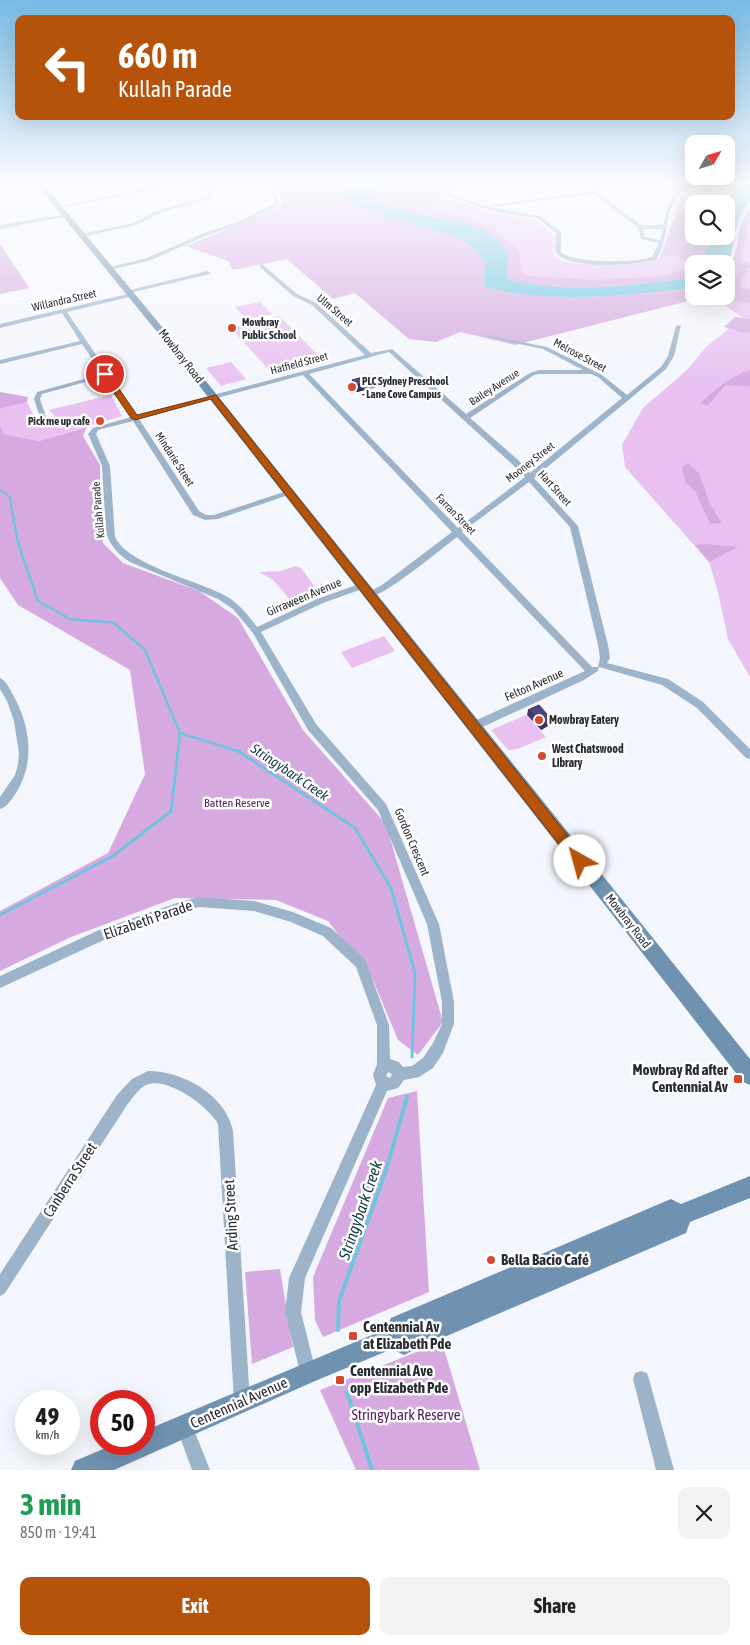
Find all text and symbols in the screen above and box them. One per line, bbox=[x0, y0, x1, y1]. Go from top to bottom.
icon: left bbox=[35, 35, 100, 100]
text: 660 m bbox=[118, 35, 197, 75]
text: Kullah Parade bbox=[118, 76, 232, 102]
north arrow bbox=[685, 135, 735, 185]
map controls bbox=[685, 135, 735, 305]
button: search bbox=[685, 195, 735, 245]
button: layers bbox=[685, 255, 735, 305]
street label: Willandra Street bbox=[31, 287, 97, 313]
street label: Ulm Street bbox=[315, 292, 355, 328]
place label: Mowbray Public School bbox=[242, 316, 297, 341]
marker: Mowbray Public School bbox=[226, 322, 238, 334]
street label: Mowbray Road bbox=[156, 326, 206, 386]
street label: Melrose Street bbox=[551, 336, 609, 374]
street label: Hatfield Street bbox=[269, 350, 329, 376]
pin bbox=[84, 353, 126, 395]
icon: arrive bbox=[91, 360, 119, 388]
street label: Bailey Avenue bbox=[467, 366, 521, 408]
place label: PLC Sydney Preschool - Lane Cove Campus bbox=[362, 375, 450, 400]
marker: PLC Sydney Preschool - Lane Cove Campus bbox=[346, 381, 358, 393]
place label: Pick me up cafe bbox=[28, 415, 90, 427]
marker: Pick me up cafe bbox=[94, 415, 106, 427]
street label: Mindarie Street bbox=[153, 430, 197, 488]
street label: Mooney Street bbox=[503, 439, 557, 485]
street label: Hart Street bbox=[536, 468, 574, 508]
street label: Kullah Parade bbox=[90, 481, 106, 539]
street label: Farran Street bbox=[434, 491, 478, 537]
street label: Girraween Avenue bbox=[264, 575, 344, 619]
street label: Felton Avenue bbox=[502, 666, 566, 704]
place label: Mowbray Eatery bbox=[549, 713, 619, 727]
marker: Mowbray Eatery bbox=[533, 714, 545, 726]
water label: Stringybark Creek bbox=[247, 740, 333, 804]
place label: West Chatswood Library bbox=[551, 742, 624, 770]
marker: West Chatswood Library bbox=[536, 750, 548, 762]
park label: Batten Reserve bbox=[204, 796, 270, 810]
street label: Gordon Crescent bbox=[391, 806, 433, 878]
position arrow bbox=[553, 834, 605, 886]
street label: Mowbray Road bbox=[603, 891, 653, 951]
street label: Elizabeth Parade bbox=[101, 896, 195, 943]
place label: Mowbray Rd after Centennial Av bbox=[632, 1061, 729, 1095]
marker: Mowbray Rd after Centennial Av bbox=[732, 1073, 744, 1085]
street label: Canberra Street bbox=[39, 1139, 100, 1220]
water label: Stringybark Creek bbox=[334, 1157, 387, 1263]
street label: Arding Street bbox=[220, 1179, 241, 1251]
place label: Bella Bacio Café bbox=[501, 1251, 589, 1268]
marker: Bella Bacio Café bbox=[485, 1254, 497, 1266]
place label: Centennial Av at Elizabeth Pde bbox=[363, 1318, 451, 1352]
marker: Centennial Av at Elizabeth Pde bbox=[347, 1330, 359, 1342]
place label: Centennial Ave opp Elizabeth Pde bbox=[350, 1362, 448, 1396]
street label: Centennial Avenue bbox=[188, 1373, 290, 1432]
marker: Centennial Ave opp Elizabeth Pde bbox=[334, 1374, 346, 1386]
speed limit sign: 50 bbox=[90, 1390, 155, 1455]
text: 49 bbox=[36, 1402, 59, 1430]
park label: Stringybark Reserve bbox=[351, 1406, 461, 1423]
text: km/h bbox=[36, 1428, 59, 1442]
text: 3 min bbox=[20, 1487, 81, 1521]
button: close bbox=[678, 1487, 730, 1539]
text: 850 m · 19:41 bbox=[20, 1523, 97, 1541]
button: Exit bbox=[20, 1577, 370, 1635]
button: Share bbox=[380, 1577, 730, 1635]

